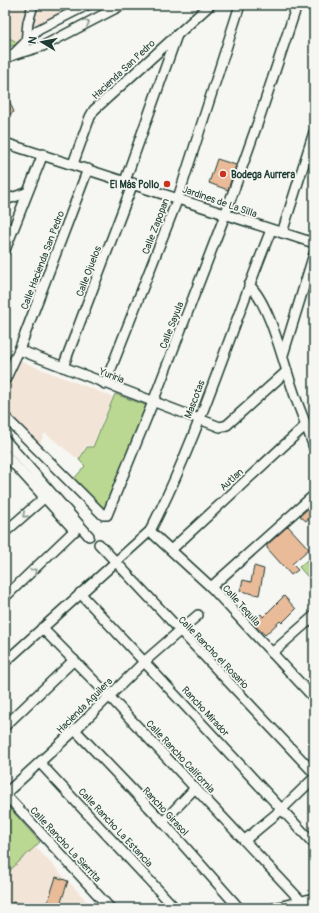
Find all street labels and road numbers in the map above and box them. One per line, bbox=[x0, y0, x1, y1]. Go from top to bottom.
street label: Hacienda San Pedro bbox=[90, 37, 158, 102]
street label: Jardines de La Silla bbox=[181, 184, 259, 220]
street label: Calle Zapopan bbox=[140, 196, 172, 256]
street label: Calle Hacienda San Pedro bbox=[19, 209, 68, 311]
street label: Calle Ojuelos bbox=[74, 244, 104, 298]
street label: Calle Sayula bbox=[157, 300, 187, 351]
street label: Yuriria bbox=[96, 365, 126, 386]
street label: Mascotas bbox=[182, 378, 208, 420]
street label: Autlan bbox=[218, 466, 246, 494]
street label: Calle Tequila bbox=[220, 583, 263, 629]
street label: Calle Rancho el Rosario bbox=[176, 614, 251, 692]
street label: Hacienda Aguilera bbox=[54, 675, 115, 736]
street label: Rancho Mirador bbox=[179, 684, 232, 739]
street label: Calle Rancho California bbox=[143, 718, 217, 796]
street label: Rancho Girasol bbox=[140, 785, 191, 838]
street label: Calle Rancho La Estancia bbox=[76, 786, 155, 870]
street label: Calle Rancho La Sierrita bbox=[27, 805, 103, 885]

